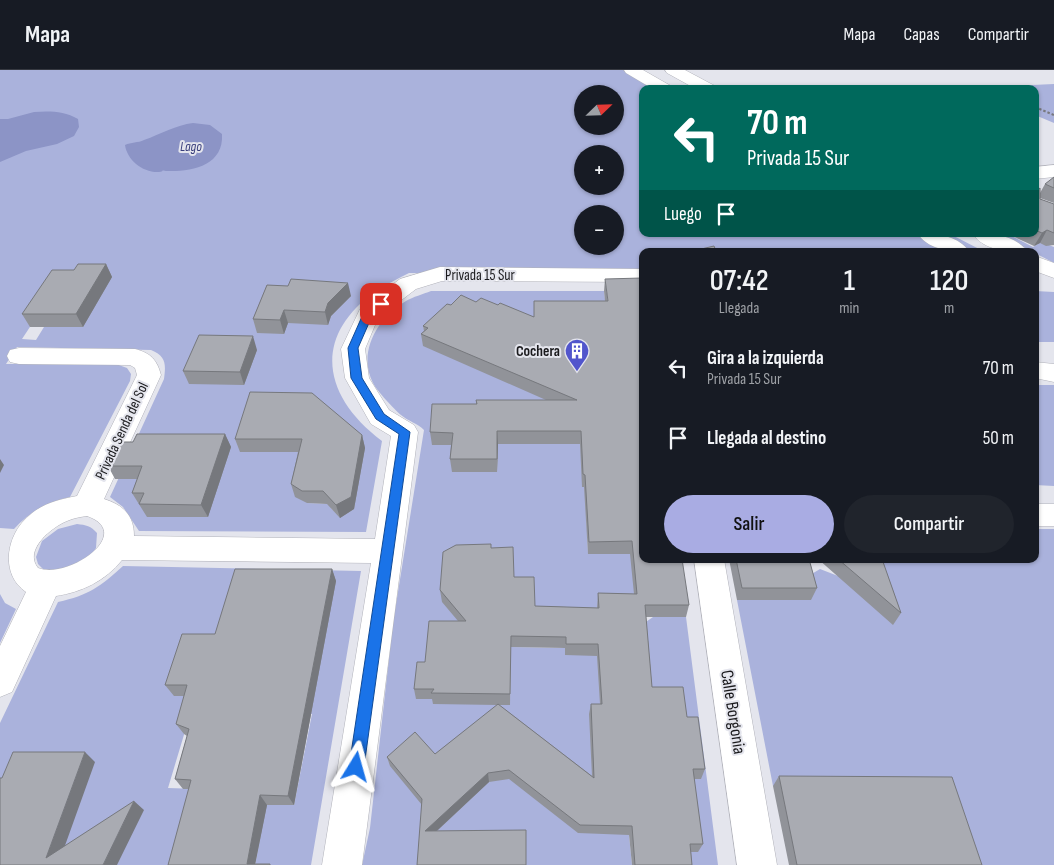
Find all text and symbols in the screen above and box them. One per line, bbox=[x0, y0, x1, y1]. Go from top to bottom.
text: Mapa bbox=[25, 20, 70, 49]
text: Mapa bbox=[843, 24, 875, 45]
text: Capas bbox=[903, 24, 940, 45]
text: Compartir bbox=[968, 24, 1029, 45]
north arrow bbox=[574, 85, 624, 135]
map controls bbox=[574, 85, 624, 255]
text: 70 m bbox=[747, 102, 807, 145]
icon: left bbox=[664, 105, 729, 170]
water label: Lago bbox=[180, 138, 202, 155]
button: + bbox=[574, 145, 624, 195]
text: Privada 15 Sur bbox=[747, 145, 849, 172]
icon: arrive bbox=[712, 200, 740, 228]
text: Luego bbox=[664, 203, 702, 226]
button: − bbox=[574, 205, 624, 255]
text: 07:42 bbox=[710, 263, 769, 299]
text: 1 bbox=[844, 263, 855, 299]
text: 120 bbox=[930, 263, 968, 299]
street label: Privada 15 Sur bbox=[445, 266, 516, 285]
pin bbox=[360, 283, 402, 325]
icon: arrive bbox=[367, 290, 395, 318]
text: Llegada bbox=[719, 299, 759, 318]
text: min bbox=[839, 299, 859, 318]
text: m bbox=[944, 299, 954, 318]
building icon: Cochera bbox=[564, 338, 590, 372]
place label: Cochera bbox=[516, 342, 560, 361]
text: Gira a la izquierda bbox=[707, 347, 824, 370]
icon: left bbox=[664, 354, 692, 382]
text: 70 m bbox=[983, 357, 1014, 380]
text: Privada 15 Sur bbox=[707, 370, 782, 389]
street label: Privada Senda del Sol bbox=[91, 379, 153, 483]
icon: arrive bbox=[664, 424, 692, 452]
text: Llegada al destino bbox=[707, 427, 826, 450]
text: 50 m bbox=[983, 427, 1014, 450]
button: Salir bbox=[664, 495, 834, 553]
button: Compartir bbox=[844, 495, 1014, 553]
street label: Calle Borgonia bbox=[716, 668, 750, 756]
position arrow bbox=[329, 740, 381, 792]

